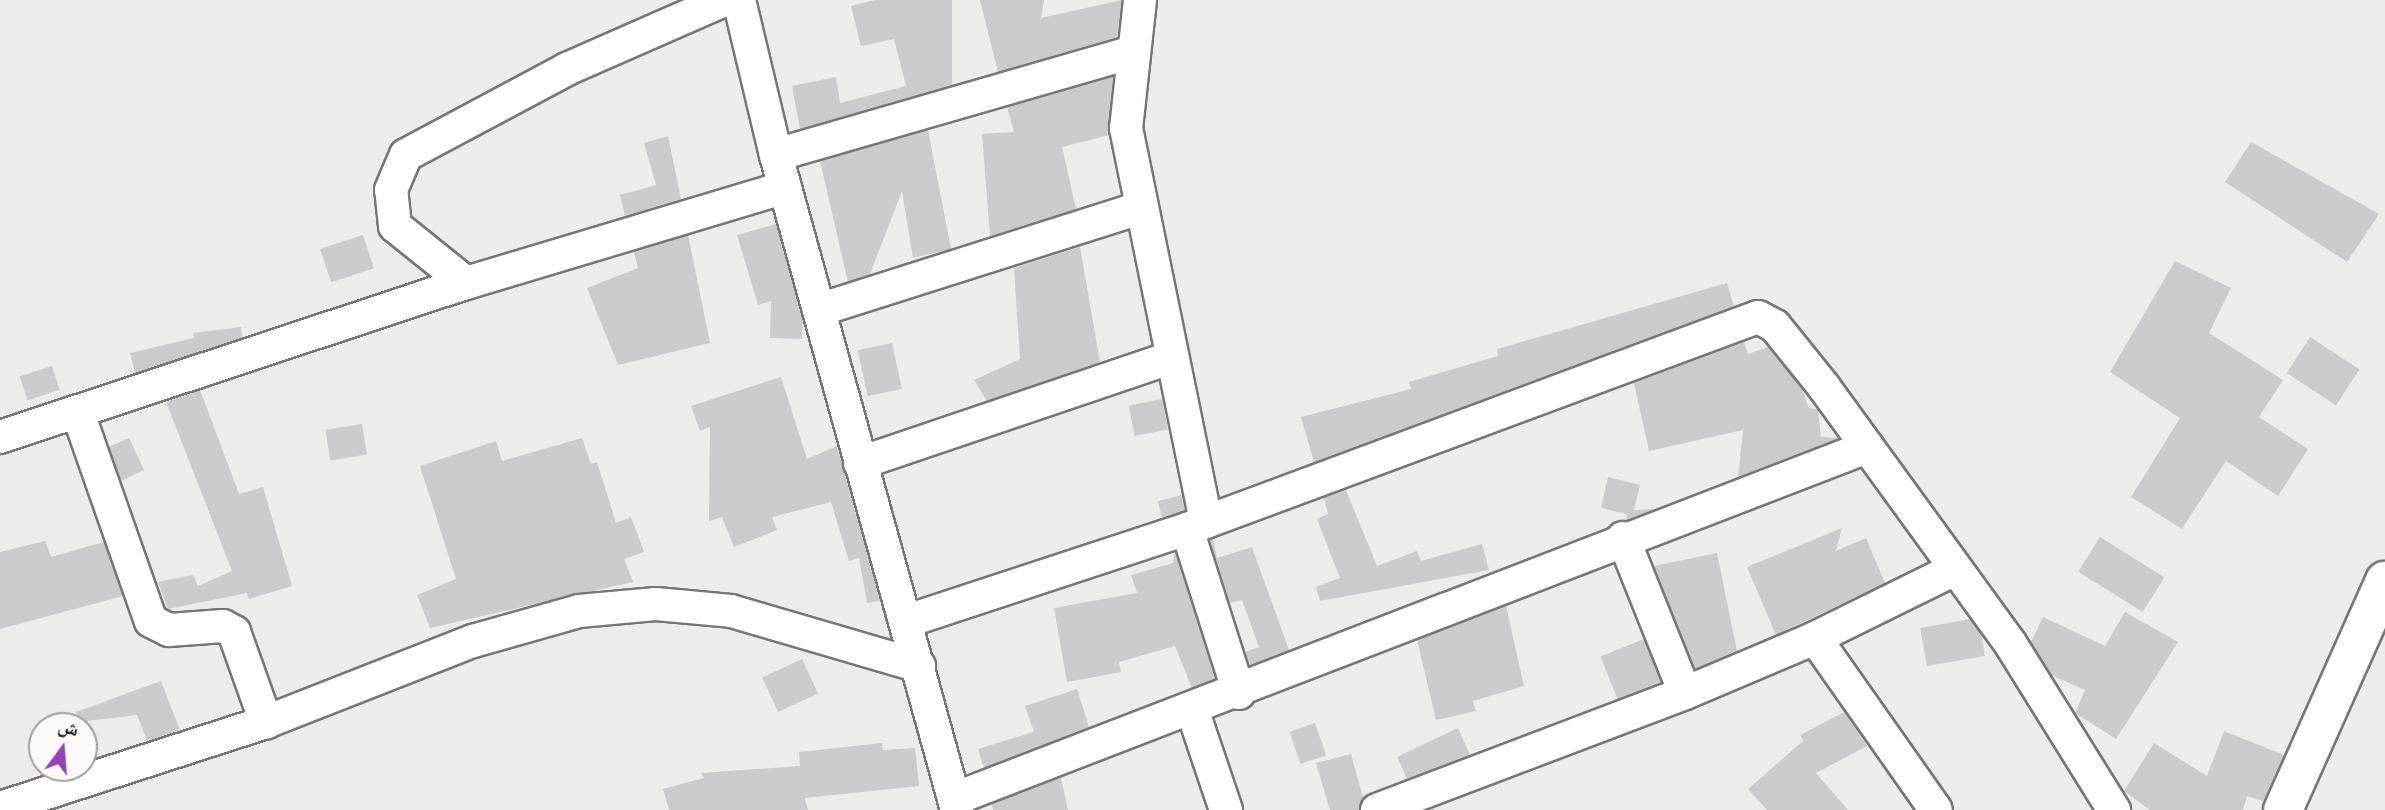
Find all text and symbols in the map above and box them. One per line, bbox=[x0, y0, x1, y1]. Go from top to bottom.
north arrow bbox=[28, 712, 98, 782]
text: ش bbox=[55, 712, 82, 744]

